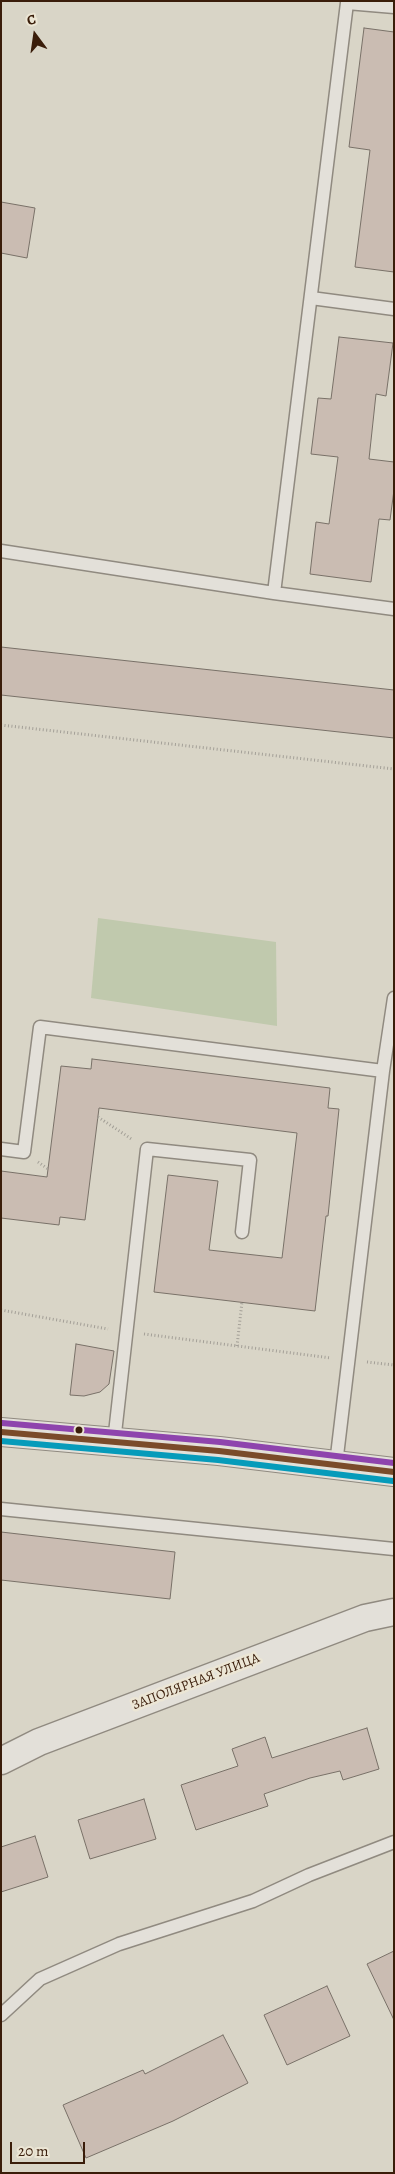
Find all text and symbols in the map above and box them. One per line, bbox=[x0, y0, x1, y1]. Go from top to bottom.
north arrow bbox=[10, 10, 60, 60]
text: С bbox=[25, 10, 38, 30]
unlabelled marker bbox=[74, 1425, 84, 1435]
street label: ЗАПОЛЯРНАЯ УЛИЦА bbox=[130, 1650, 262, 1714]
scale bar bbox=[12, 2132, 88, 2164]
text: 20 m bbox=[18, 2141, 49, 2161]

